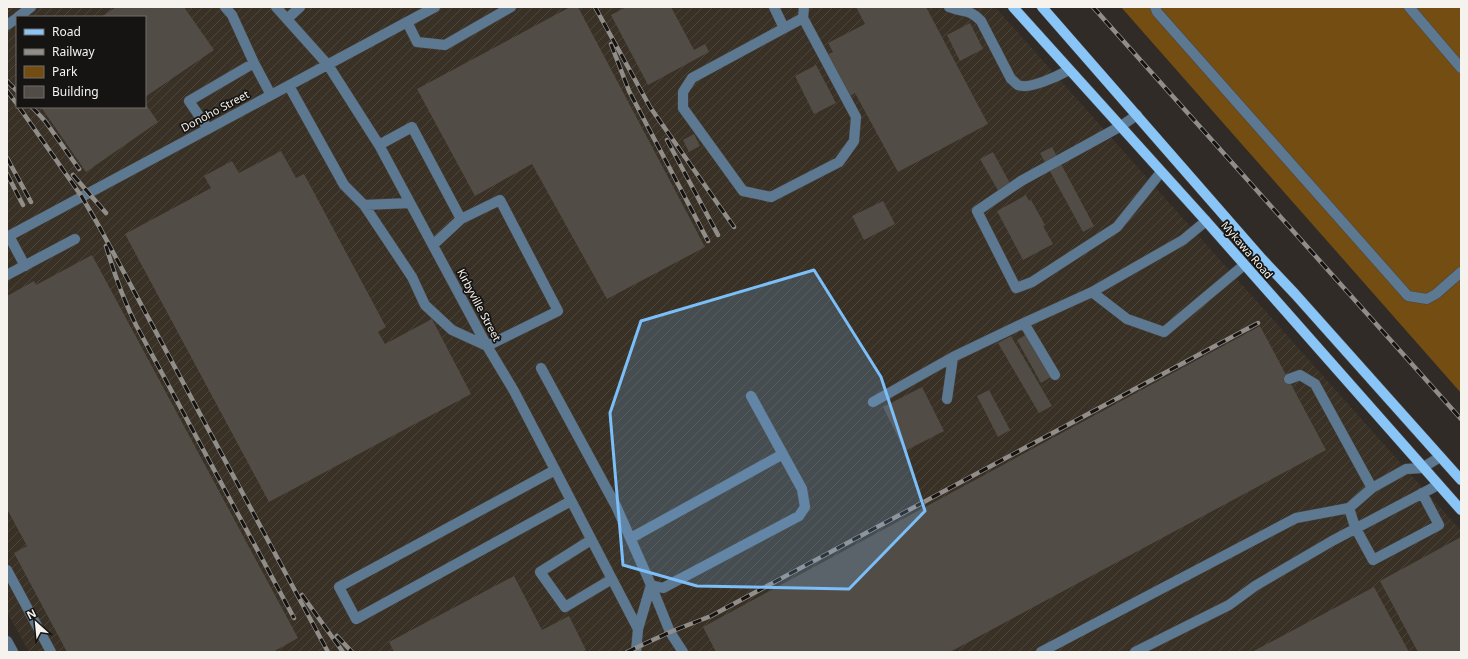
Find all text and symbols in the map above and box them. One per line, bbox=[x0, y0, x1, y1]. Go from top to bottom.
legend bbox=[16, 16, 146, 108]
text: Road bbox=[52, 23, 81, 40]
text: Railway bbox=[52, 43, 96, 60]
text: Park bbox=[52, 63, 78, 80]
text: Building bbox=[52, 83, 99, 100]
street label: Donoho Street bbox=[178, 86, 251, 135]
street label: Mykawa Road bbox=[1218, 218, 1277, 282]
street label: Kirbyville Street bbox=[454, 266, 505, 344]
north arrow bbox=[16, 603, 56, 643]
text: N bbox=[24, 605, 39, 622]

